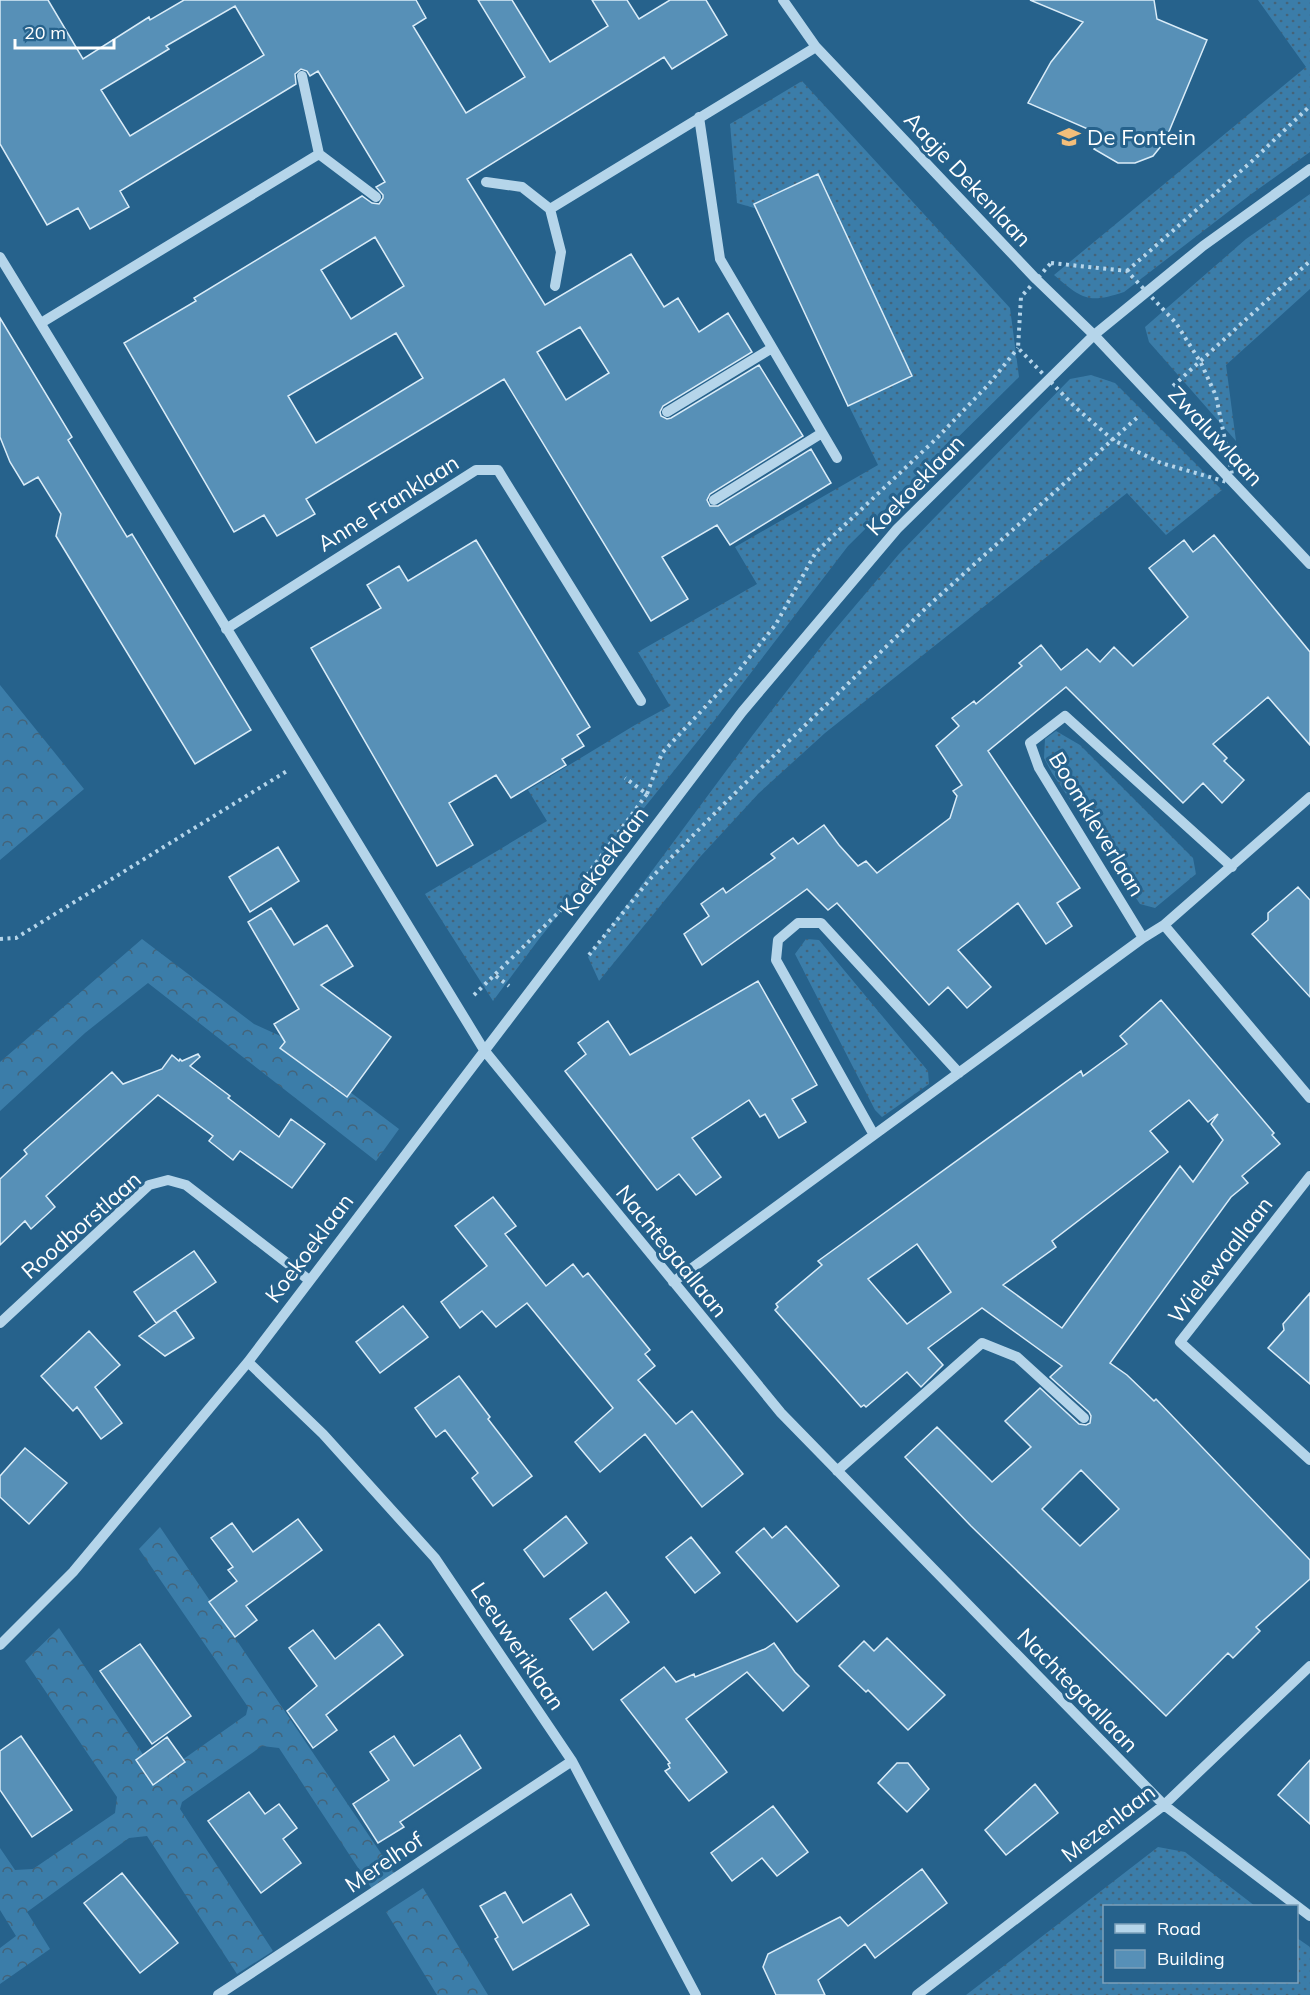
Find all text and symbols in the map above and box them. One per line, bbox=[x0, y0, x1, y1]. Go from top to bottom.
scale bar bbox=[15, 12, 114, 50]
text: 20 m bbox=[24, 21, 66, 44]
street label: Aagje Dekenlaan bbox=[898, 106, 1038, 252]
place label: De Fontein bbox=[1087, 123, 1196, 151]
school or university icon: De Fontein bbox=[1056, 124, 1082, 150]
street label: Zwaluwlaan bbox=[1163, 380, 1269, 492]
street label: Koekoeklaan bbox=[860, 429, 970, 541]
street label: Anne Franklaan bbox=[312, 448, 464, 558]
street label: Boomkleverlaan bbox=[1043, 747, 1151, 901]
street label: Koekoeklaan bbox=[554, 801, 654, 921]
street label: Roodborstlaan bbox=[15, 1165, 147, 1285]
street label: Nachtegaallaan bbox=[610, 1179, 734, 1323]
street label: Koekoeklaan bbox=[259, 1188, 359, 1308]
street label: Wielewaallaan bbox=[1162, 1191, 1278, 1329]
street label: Leeuweriklaan bbox=[465, 1577, 571, 1715]
street label: Nachtegaallaan bbox=[1012, 1622, 1144, 1758]
street label: Mezenlaan bbox=[1055, 1778, 1161, 1868]
street label: Merelhof bbox=[339, 1825, 429, 1898]
legend bbox=[1103, 1905, 1298, 1983]
text: Road bbox=[1157, 1917, 1201, 1940]
text: Building bbox=[1157, 1947, 1225, 1970]

